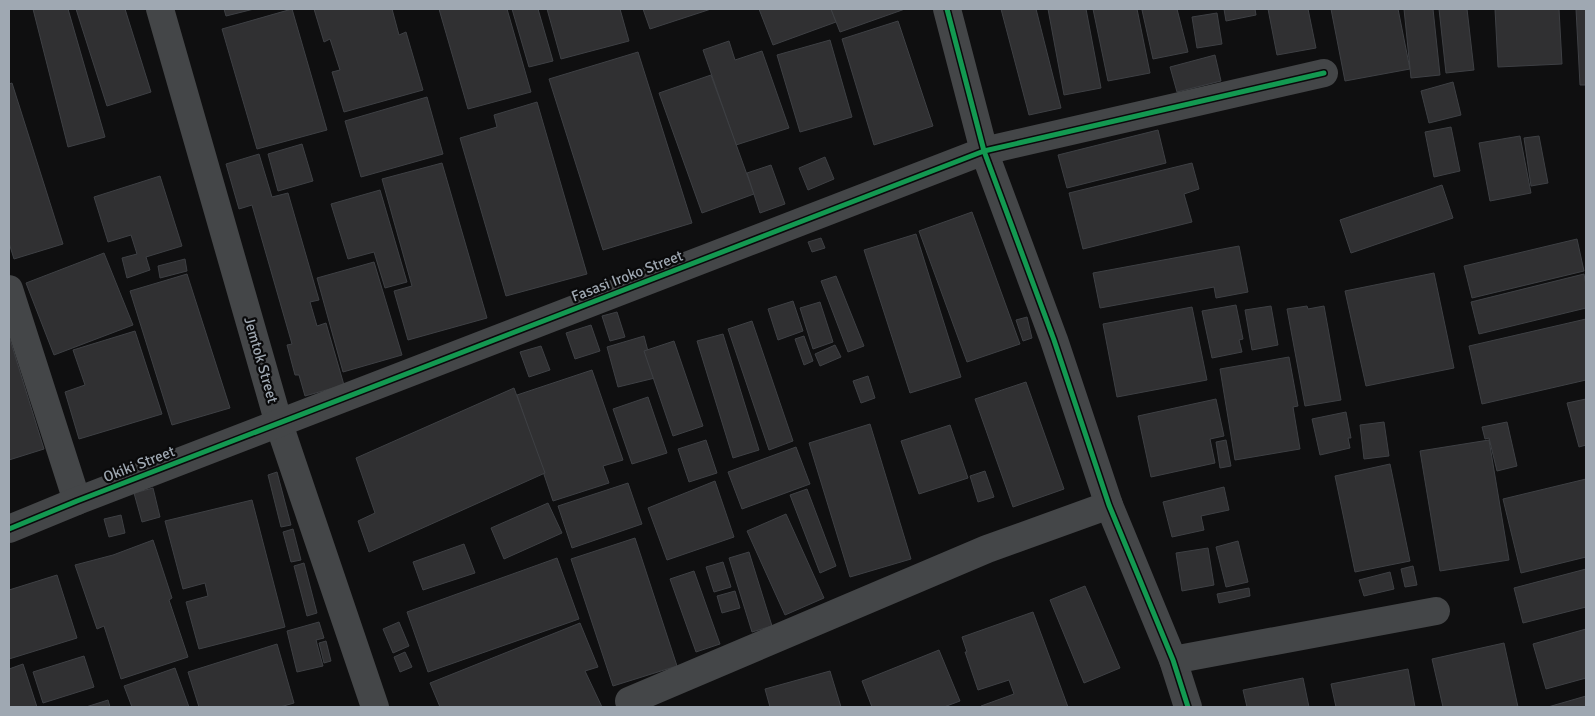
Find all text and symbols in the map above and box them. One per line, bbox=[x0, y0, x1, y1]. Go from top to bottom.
street label: Fasasi Iroko Street bbox=[569, 246, 685, 306]
street label: Jemtok Street bbox=[240, 315, 282, 405]
street label: Okiki Street bbox=[101, 442, 177, 486]

